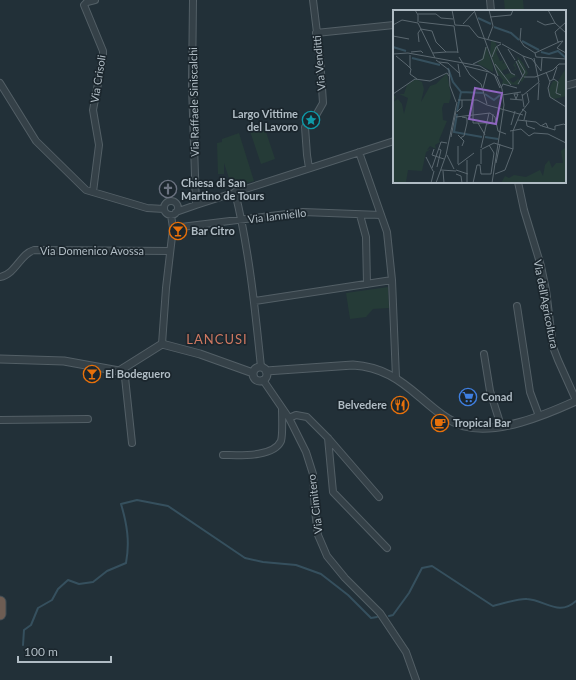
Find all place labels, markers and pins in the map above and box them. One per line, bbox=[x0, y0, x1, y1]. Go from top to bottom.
place label: Largo Vittime del Lavoro bbox=[232, 107, 298, 133]
place icon: Largo Vittime del Lavoro bbox=[301, 110, 321, 130]
place label: Chiesa di San Martino de Tours bbox=[181, 176, 265, 202]
church icon: Chiesa di San Martino de Tours bbox=[158, 179, 178, 199]
bar icon: Bar Citro bbox=[168, 221, 188, 241]
place label: Bar Citro bbox=[191, 224, 235, 237]
bar icon: El Bodeguero bbox=[82, 364, 102, 384]
place label: El Bodeguero bbox=[105, 367, 170, 380]
supermarket icon: Conad bbox=[458, 387, 478, 407]
place label: Conad bbox=[481, 390, 513, 403]
restaurant icon: Belvedere bbox=[390, 395, 410, 415]
place label: Belvedere bbox=[338, 398, 387, 411]
cafe icon: Tropical Bar bbox=[430, 413, 450, 433]
place label: Tropical Bar bbox=[453, 416, 512, 429]

